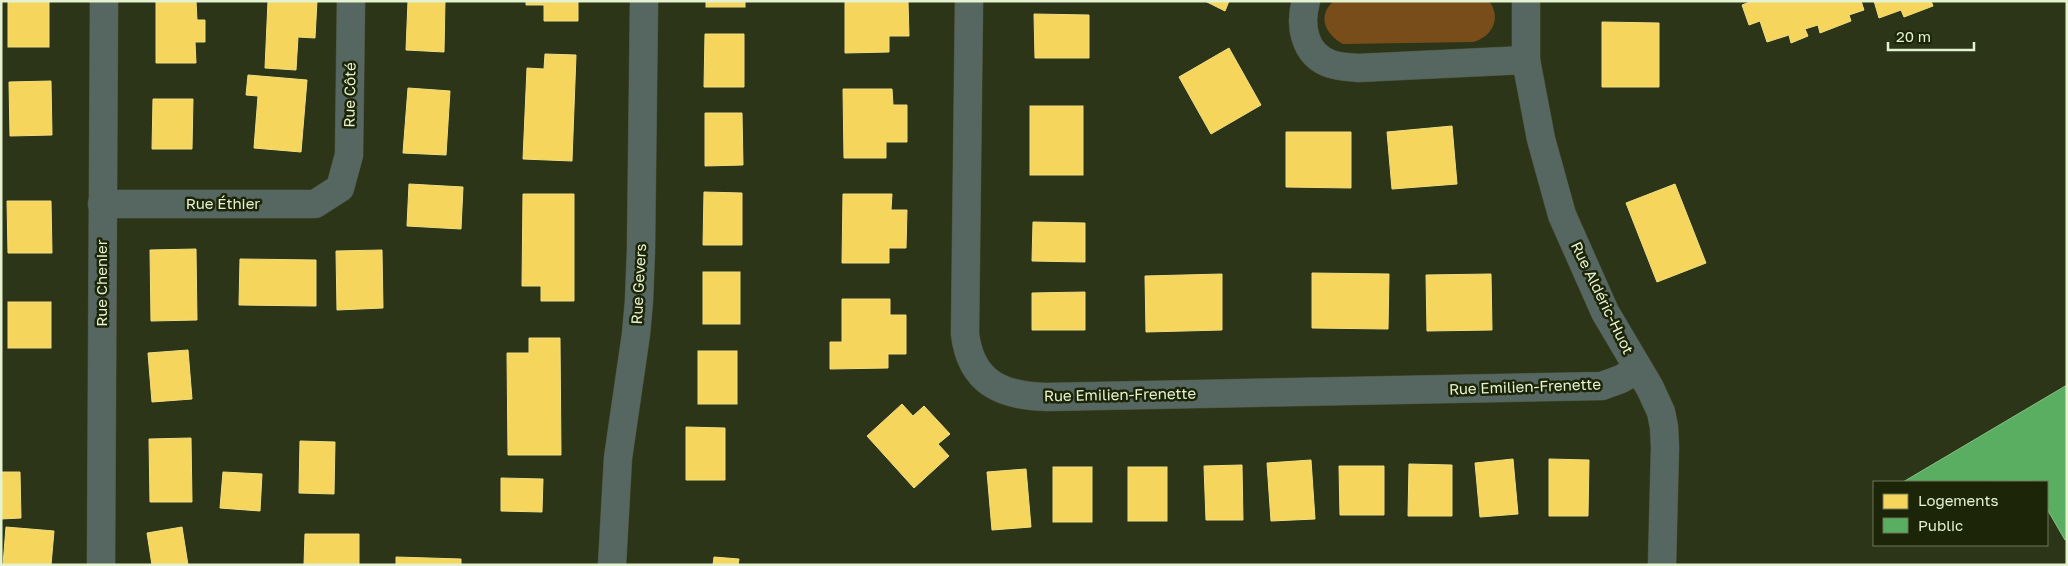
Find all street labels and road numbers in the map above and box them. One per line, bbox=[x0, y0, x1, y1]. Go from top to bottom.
street label: Rue Côté bbox=[339, 62, 359, 128]
street label: Rue Éthier bbox=[186, 194, 260, 212]
street label: Rue Aldéric-Huot bbox=[1568, 238, 1638, 357]
street label: Rue Chenier bbox=[92, 239, 110, 327]
street label: Rue Gevers bbox=[627, 243, 649, 325]
street label: Rue Emilien-Frenette bbox=[1449, 374, 1602, 398]
street label: Rue Emilien-Frenette bbox=[1044, 384, 1196, 404]

